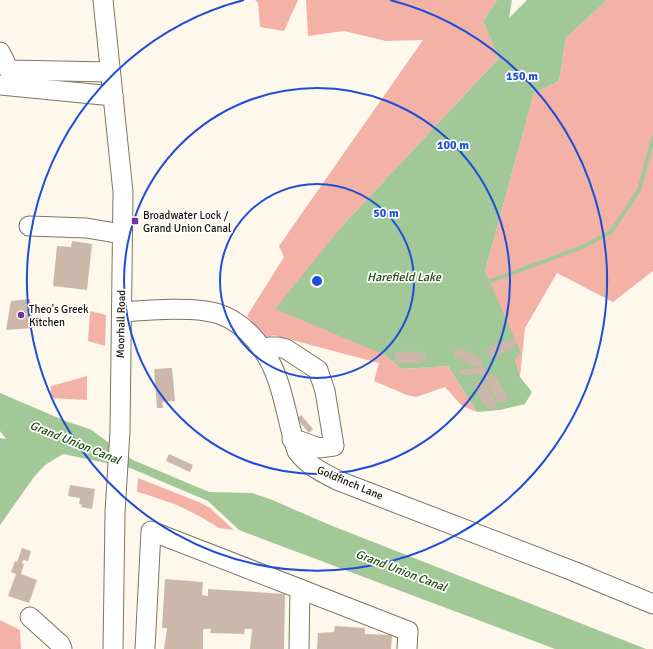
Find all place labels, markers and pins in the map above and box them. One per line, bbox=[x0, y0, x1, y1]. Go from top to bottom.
place label: Broadwater Lock / Grand Union Canal bbox=[143, 209, 231, 235]
marker: Broadwater Lock / Grand Union Canal bbox=[130, 216, 140, 226]
centre of rings bbox=[310, 274, 324, 288]
place label: Theo's Greek Kitchen bbox=[29, 303, 89, 329]
marker: Theo's Greek Kitchen bbox=[16, 310, 26, 320]

